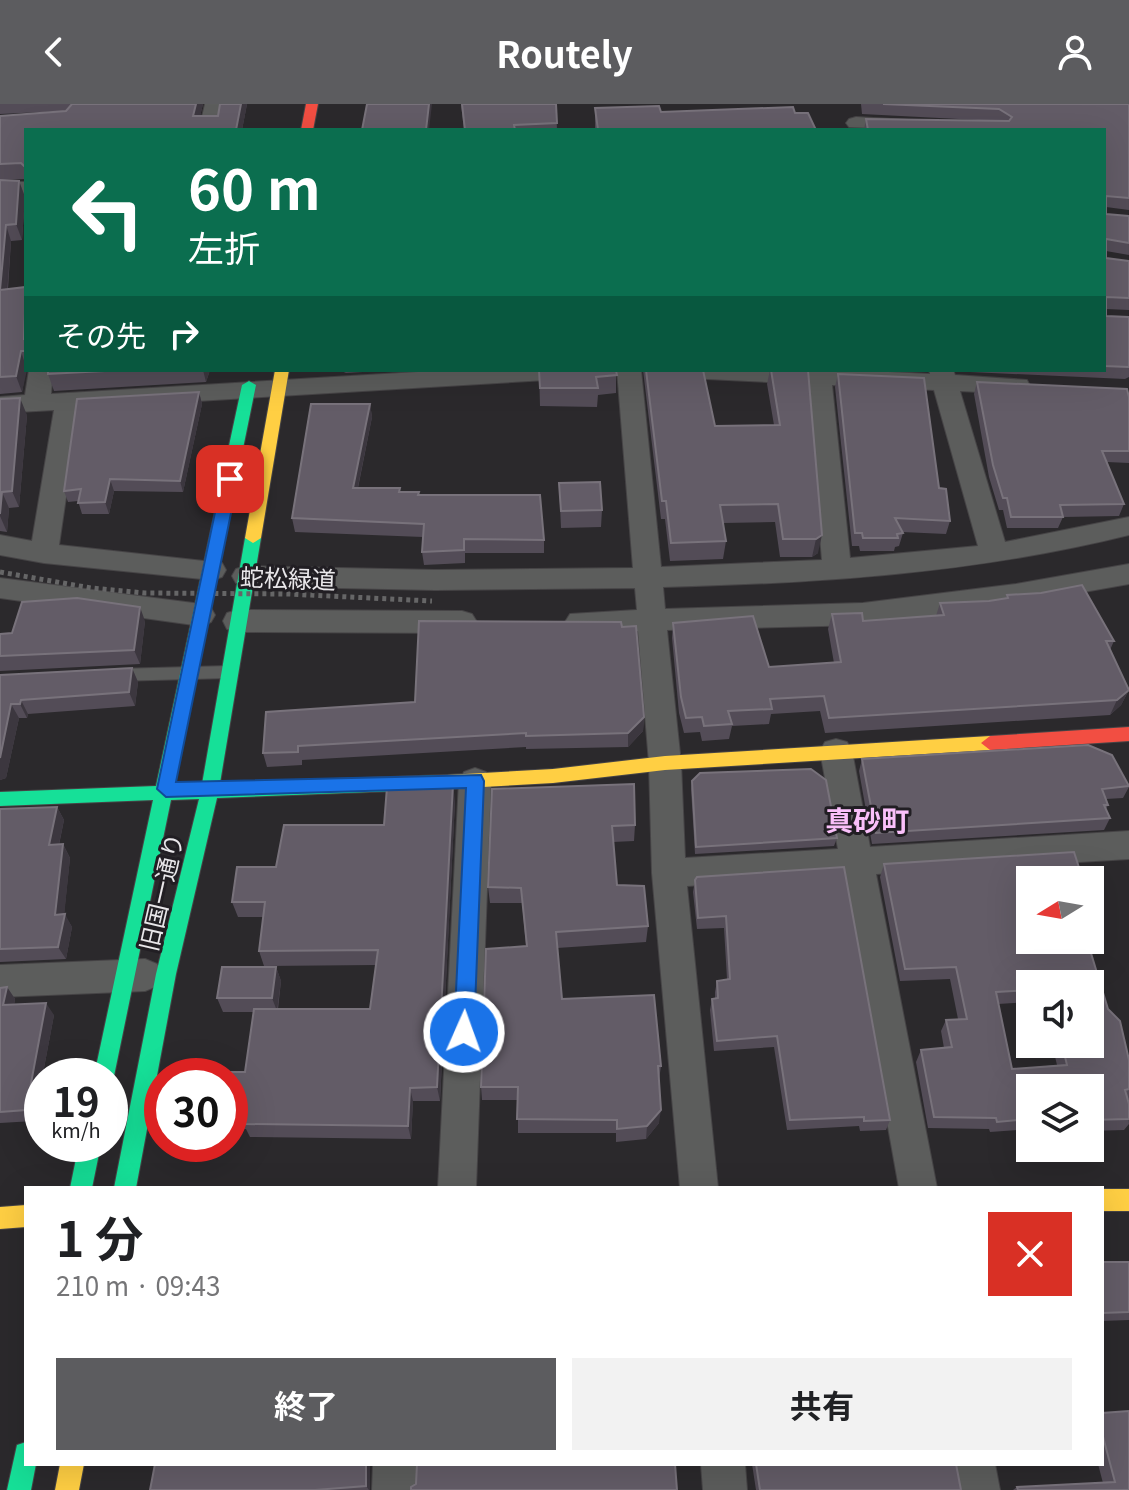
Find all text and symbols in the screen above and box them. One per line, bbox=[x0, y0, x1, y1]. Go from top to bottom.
text: Routely bbox=[496, 26, 633, 78]
icon: back bbox=[32, 30, 76, 74]
icon: person bbox=[1053, 30, 1097, 74]
text: 60 m bbox=[188, 145, 321, 226]
icon: left bbox=[56, 160, 160, 264]
text: 左折 bbox=[188, 220, 260, 272]
text: その先 bbox=[56, 312, 146, 356]
icon: right bbox=[162, 312, 206, 356]
pin bbox=[196, 445, 264, 513]
icon: arrive bbox=[208, 457, 252, 501]
street label: 蛇松緑道 bbox=[239, 558, 337, 596]
district label: 真砂町 bbox=[825, 799, 909, 839]
street label: 旧国一通り bbox=[129, 830, 191, 954]
north arrow bbox=[1016, 866, 1104, 954]
map controls bbox=[1016, 866, 1104, 1162]
button: sound bbox=[1016, 970, 1104, 1058]
position arrow bbox=[422, 990, 506, 1074]
speed limit sign: 30 bbox=[144, 1058, 248, 1162]
text: 19 bbox=[52, 1071, 100, 1129]
button: layers bbox=[1016, 1074, 1104, 1162]
text: km/h bbox=[51, 1115, 101, 1144]
text: 1 分 bbox=[56, 1201, 143, 1271]
button: close bbox=[988, 1212, 1072, 1296]
text: 210 m · 09:43 bbox=[56, 1266, 220, 1303]
button: 終了 bbox=[56, 1358, 556, 1450]
button: 共有 bbox=[572, 1358, 1072, 1450]

